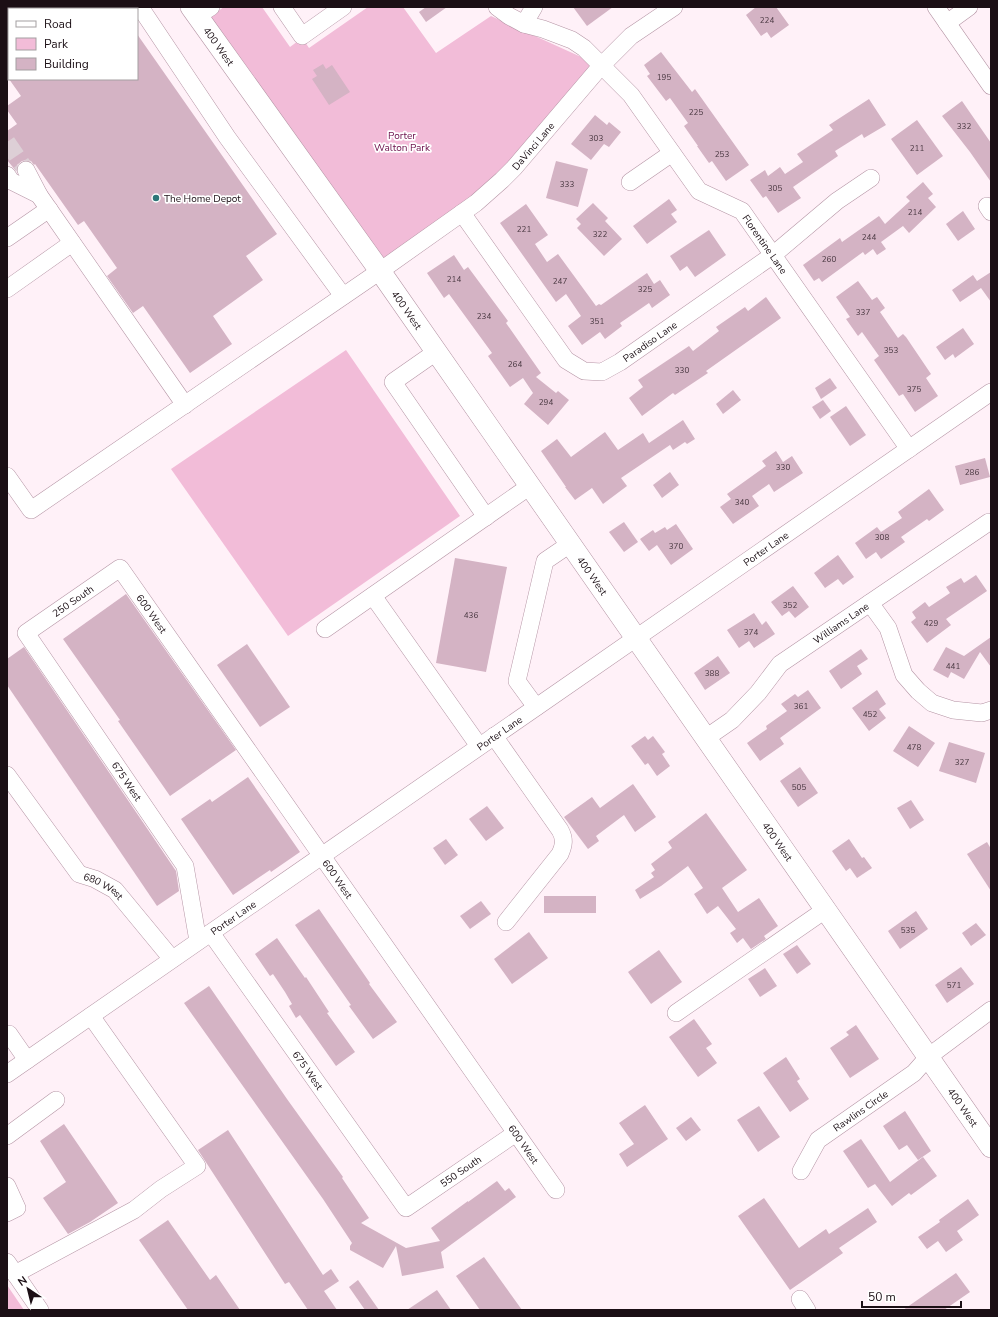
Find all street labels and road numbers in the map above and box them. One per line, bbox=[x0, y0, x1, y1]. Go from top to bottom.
street label: 400 West bbox=[199, 24, 237, 69]
street label: DaVinci Lane bbox=[509, 120, 558, 174]
street label: Florentine Lane bbox=[739, 212, 790, 277]
street label: 400 West bbox=[388, 288, 425, 333]
street label: Paradiso Lane bbox=[620, 318, 680, 366]
street label: Porter Lane bbox=[741, 528, 792, 570]
street label: 400 West bbox=[573, 554, 610, 599]
street label: 250 South bbox=[50, 582, 97, 621]
street label: 600 West bbox=[133, 592, 170, 637]
street label: Williams Lane bbox=[811, 600, 872, 647]
street label: Porter Lane bbox=[474, 713, 525, 754]
street label: 675 West bbox=[108, 759, 145, 804]
street label: 400 West bbox=[758, 820, 796, 865]
street label: 600 West bbox=[318, 857, 356, 902]
street label: 680 West bbox=[82, 870, 127, 903]
street label: Porter Lane bbox=[208, 898, 259, 939]
street label: 675 West bbox=[289, 1048, 326, 1093]
street label: 400 West bbox=[944, 1085, 981, 1130]
street label: Rawlins Circle bbox=[831, 1087, 891, 1135]
street label: 600 West bbox=[504, 1122, 542, 1167]
street label: 550 South bbox=[438, 1153, 484, 1191]

